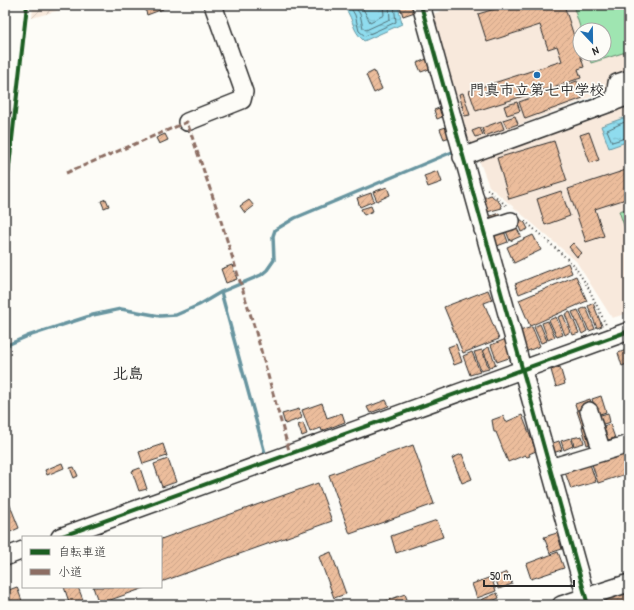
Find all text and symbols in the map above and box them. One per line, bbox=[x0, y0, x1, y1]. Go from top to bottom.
north arrow bbox=[572, 22, 612, 62]
text: N bbox=[590, 44, 601, 59]
marker: 門真市立第七中学校 bbox=[532, 70, 542, 80]
place label: 門真市立第七中学校 bbox=[469, 79, 605, 100]
district label: 北島 bbox=[112, 362, 144, 384]
legend bbox=[22, 536, 162, 588]
text: 自転車道 bbox=[58, 543, 106, 560]
scale bar bbox=[484, 562, 574, 588]
text: 小道 bbox=[58, 563, 82, 580]
text: 50 m bbox=[490, 567, 511, 584]

